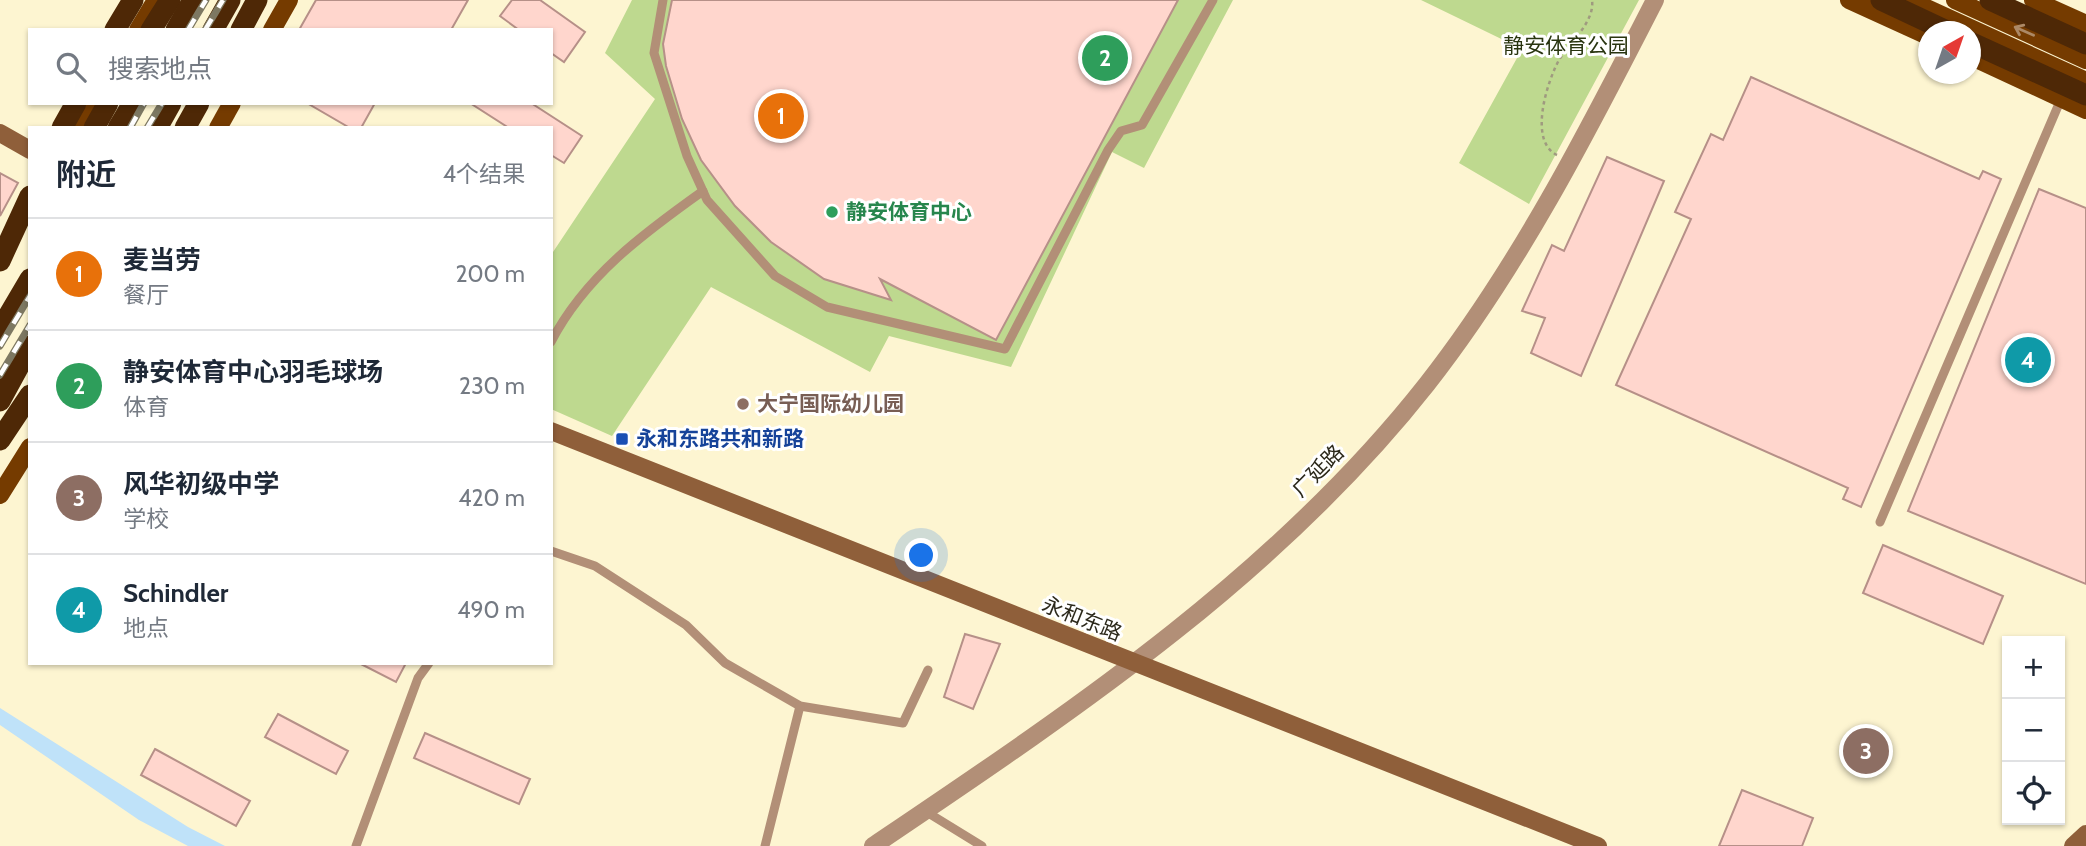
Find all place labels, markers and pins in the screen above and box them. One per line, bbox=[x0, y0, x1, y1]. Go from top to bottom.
pin: 2 bbox=[1082, 32, 1128, 84]
pin: 1 bbox=[758, 90, 804, 142]
place label: 静安体育中心 bbox=[846, 199, 972, 224]
marker: 静安体育中心 bbox=[824, 204, 840, 220]
pin: 4 bbox=[2005, 334, 2051, 386]
place label: 大宁国际幼儿园 bbox=[757, 391, 904, 416]
marker: 大宁国际幼儿园 bbox=[735, 396, 751, 412]
place label: 永和东路共和新路 bbox=[636, 426, 804, 451]
marker: 永和东路共和新路 bbox=[614, 431, 630, 447]
pin: 3 bbox=[1843, 725, 1889, 777]

